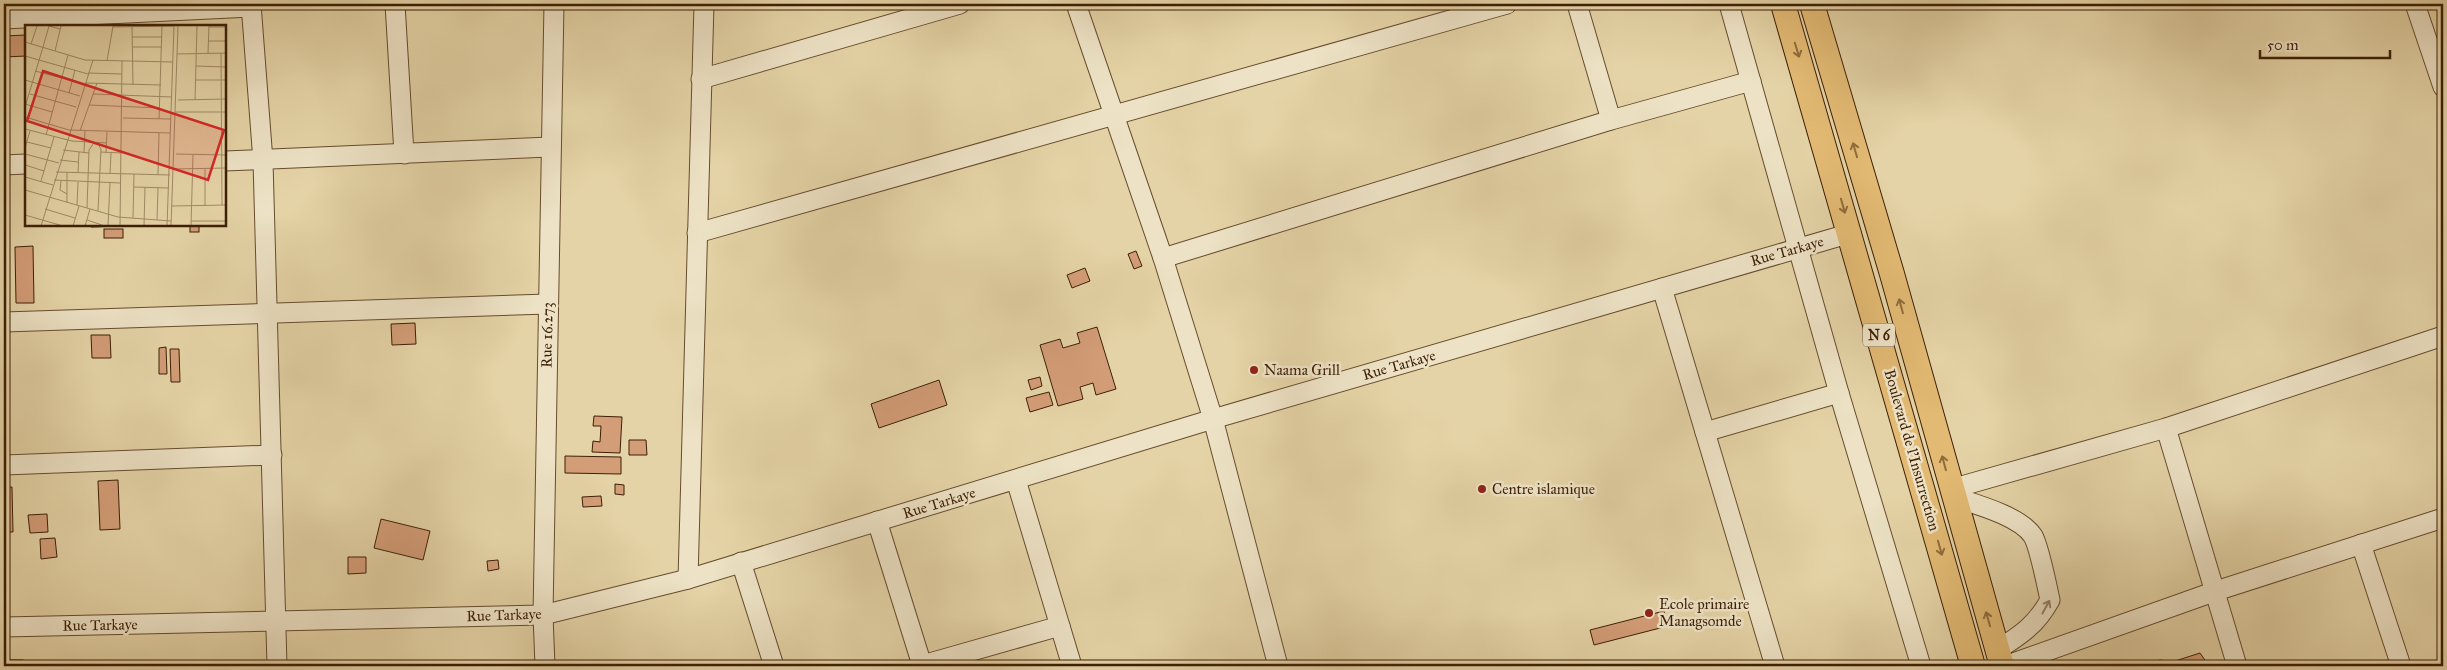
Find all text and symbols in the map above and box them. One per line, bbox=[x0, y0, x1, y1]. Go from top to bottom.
inset map bbox=[25, 25, 226, 226]
scale bar bbox=[2260, 28, 2390, 60]
text: 50 m bbox=[2267, 36, 2299, 54]
one-way arrow bbox=[1793, 42, 1803, 58]
one-way arrow bbox=[1850, 143, 1860, 159]
one-way arrow bbox=[1839, 198, 1848, 214]
street label: Rue Tarkaye bbox=[1748, 232, 1826, 270]
one-way arrow bbox=[1895, 299, 1905, 315]
street label: Rue 16.273 bbox=[537, 302, 557, 368]
road number: N 6 bbox=[1863, 324, 1895, 346]
street label: Rue Tarkaye bbox=[1360, 346, 1438, 384]
place label: Naama Grill bbox=[1264, 361, 1341, 379]
marker: Naama Grill bbox=[1248, 364, 1260, 376]
street label: Boulevard de l'Insurrection bbox=[1880, 367, 1944, 533]
one-way arrow bbox=[1939, 455, 1948, 471]
place label: Centre islamique bbox=[1492, 480, 1595, 499]
street label: Rue Tarkaye bbox=[900, 483, 978, 523]
marker: Centre islamique bbox=[1476, 483, 1488, 495]
one-way arrow bbox=[1936, 539, 1945, 555]
place label: Ecole primaire Managsomde bbox=[1659, 595, 1749, 630]
one-way arrow bbox=[2041, 600, 2051, 615]
street label: Rue Tarkaye bbox=[466, 605, 542, 625]
marker: Ecole primaire Managsomde bbox=[1643, 607, 1655, 619]
one-way arrow bbox=[1983, 612, 1992, 628]
street label: Rue Tarkaye bbox=[62, 615, 138, 635]

